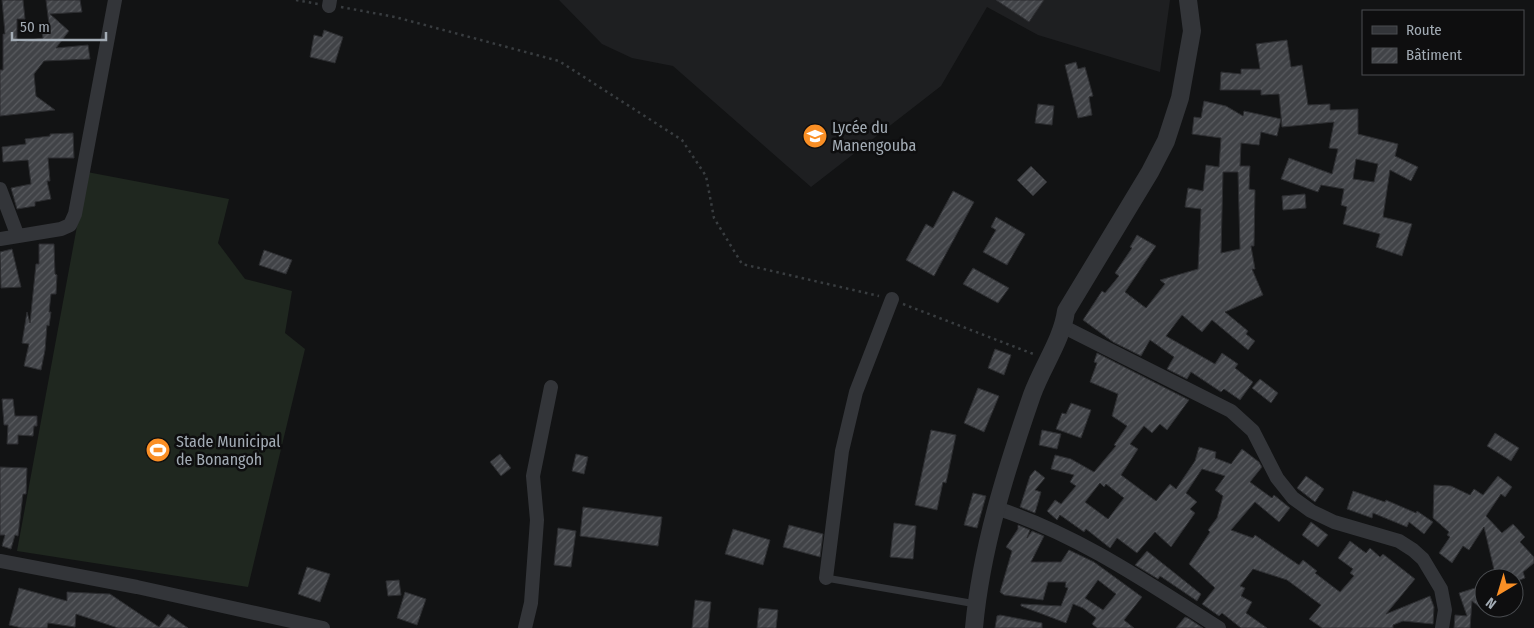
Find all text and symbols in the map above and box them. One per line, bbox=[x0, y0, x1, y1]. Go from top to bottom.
scale bar bbox=[12, 10, 106, 42]
legend bbox=[1362, 10, 1524, 75]
text: 50 m bbox=[20, 18, 50, 36]
text: Route bbox=[1406, 21, 1442, 39]
text: Bâtiment bbox=[1406, 46, 1462, 64]
place label: Lycée du Manengouba bbox=[832, 118, 916, 155]
school or university icon: Lycée du Manengouba bbox=[802, 123, 828, 149]
place label: Stade Municipal de Bonangoh bbox=[176, 432, 281, 469]
sports icon: Stade Municipal de Bonangoh bbox=[145, 437, 171, 463]
north arrow bbox=[1474, 568, 1524, 618]
text: N bbox=[1483, 594, 1500, 612]

